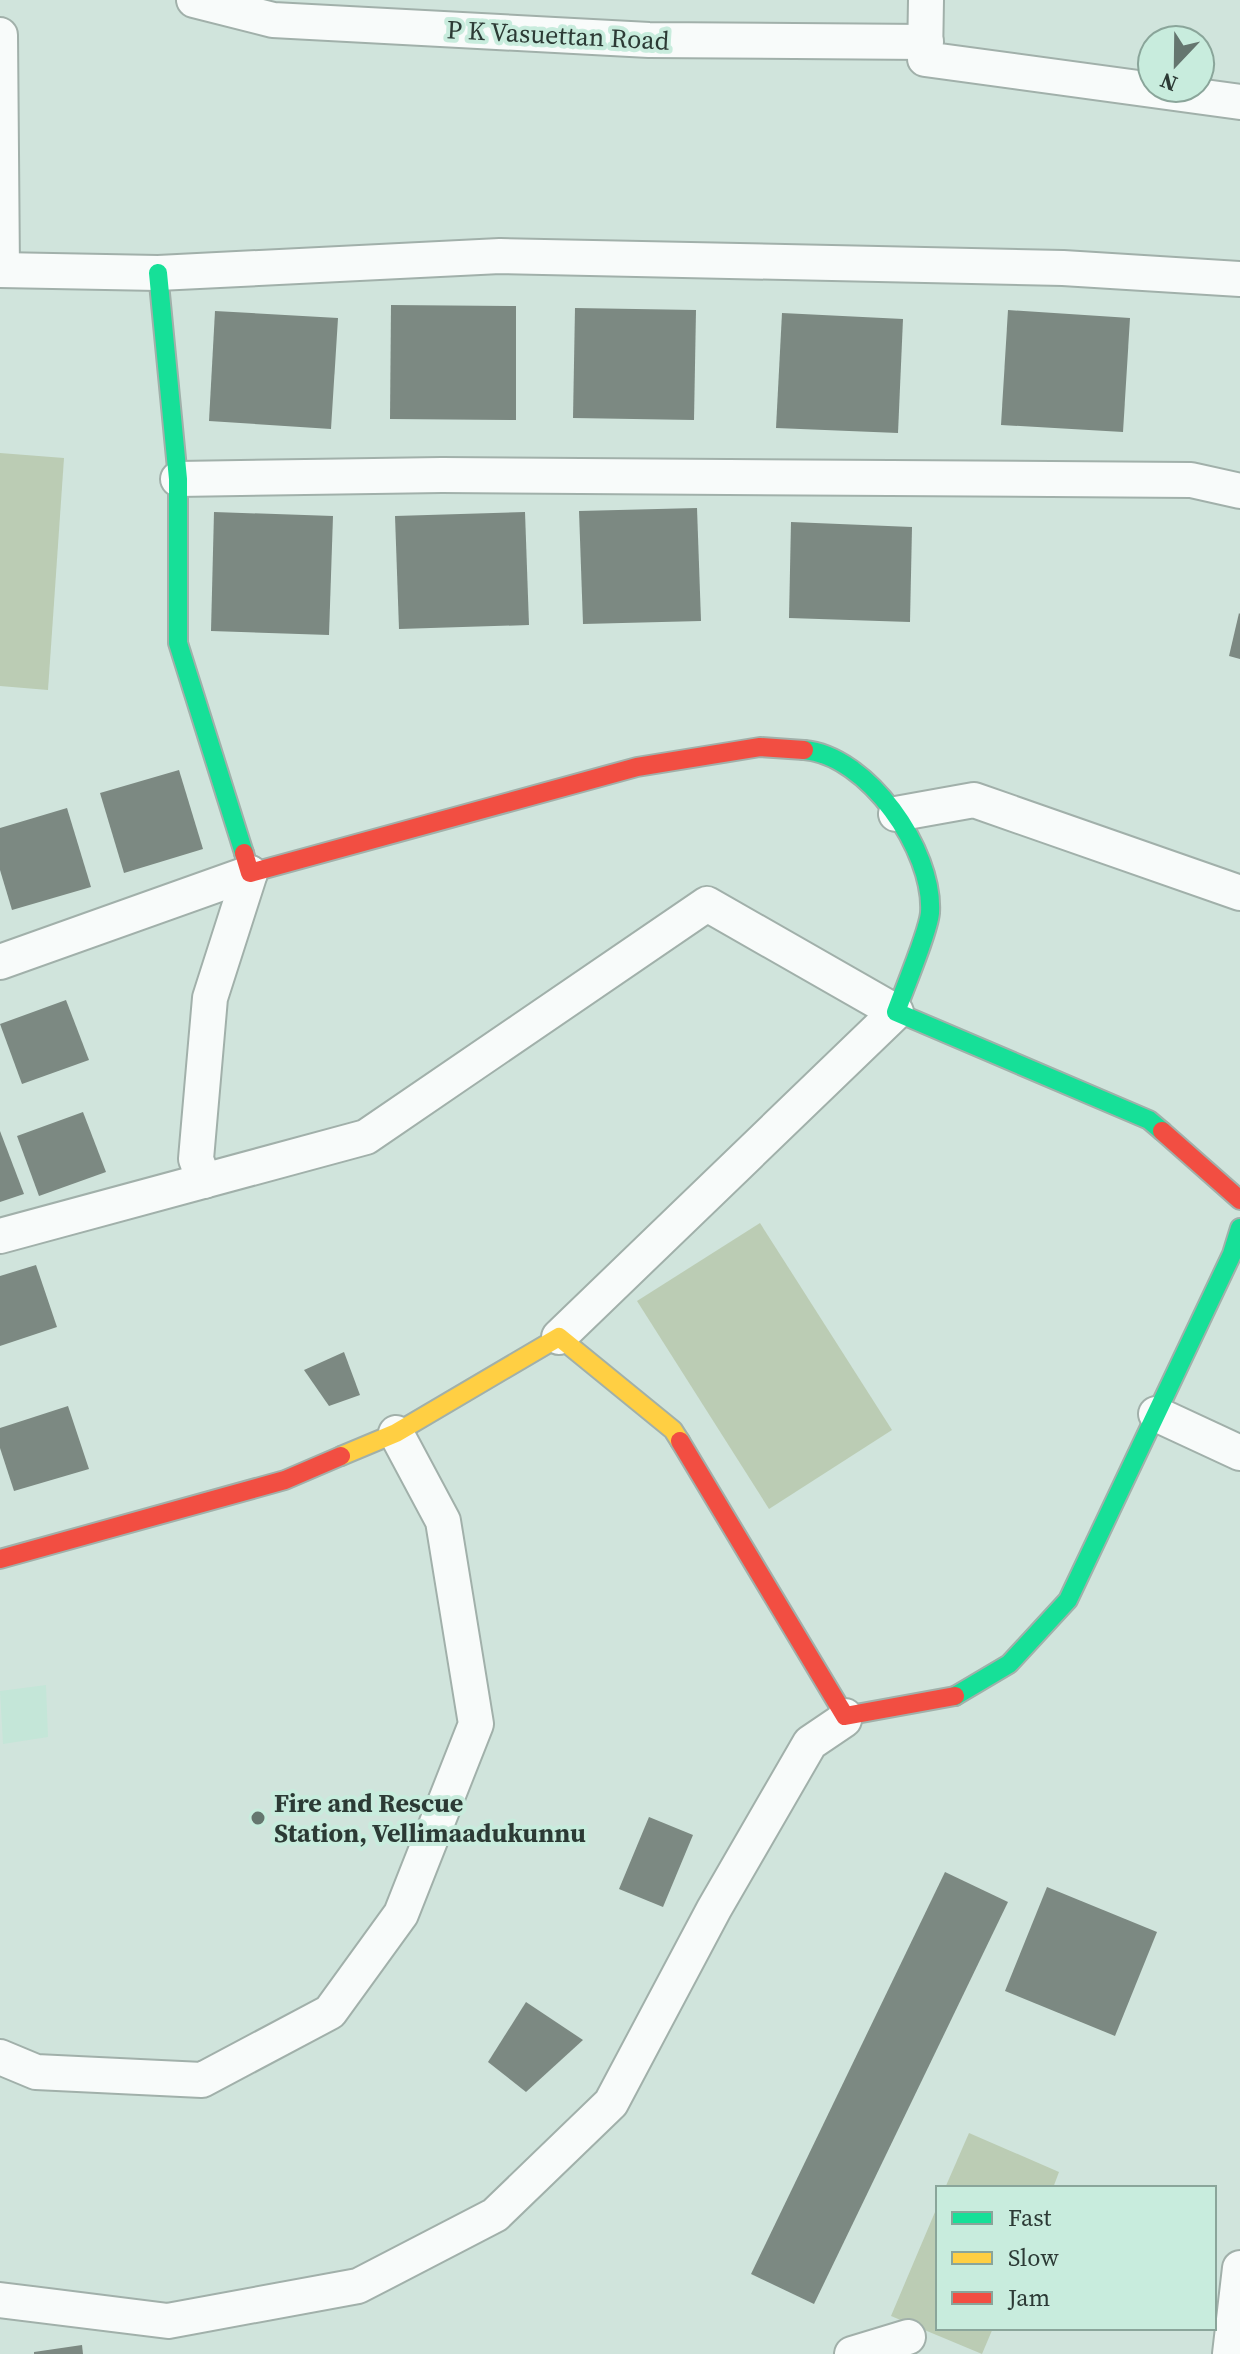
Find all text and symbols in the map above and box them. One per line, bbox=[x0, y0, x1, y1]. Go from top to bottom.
street label: P K Vasuettan Road bbox=[446, 11, 671, 59]
north arrow bbox=[1136, 24, 1216, 104]
text: N bbox=[1155, 66, 1182, 99]
place label: Fire and Rescue Station, Vellimaadukunnu bbox=[274, 1785, 586, 1851]
marker: Fire and Rescue Station, Vellimaadukunnu bbox=[249, 1809, 267, 1827]
legend bbox=[936, 2186, 1216, 2330]
text: Fast bbox=[1008, 2201, 1052, 2234]
text: Slow bbox=[1008, 2241, 1059, 2274]
text: Jam bbox=[1007, 2281, 1050, 2314]

